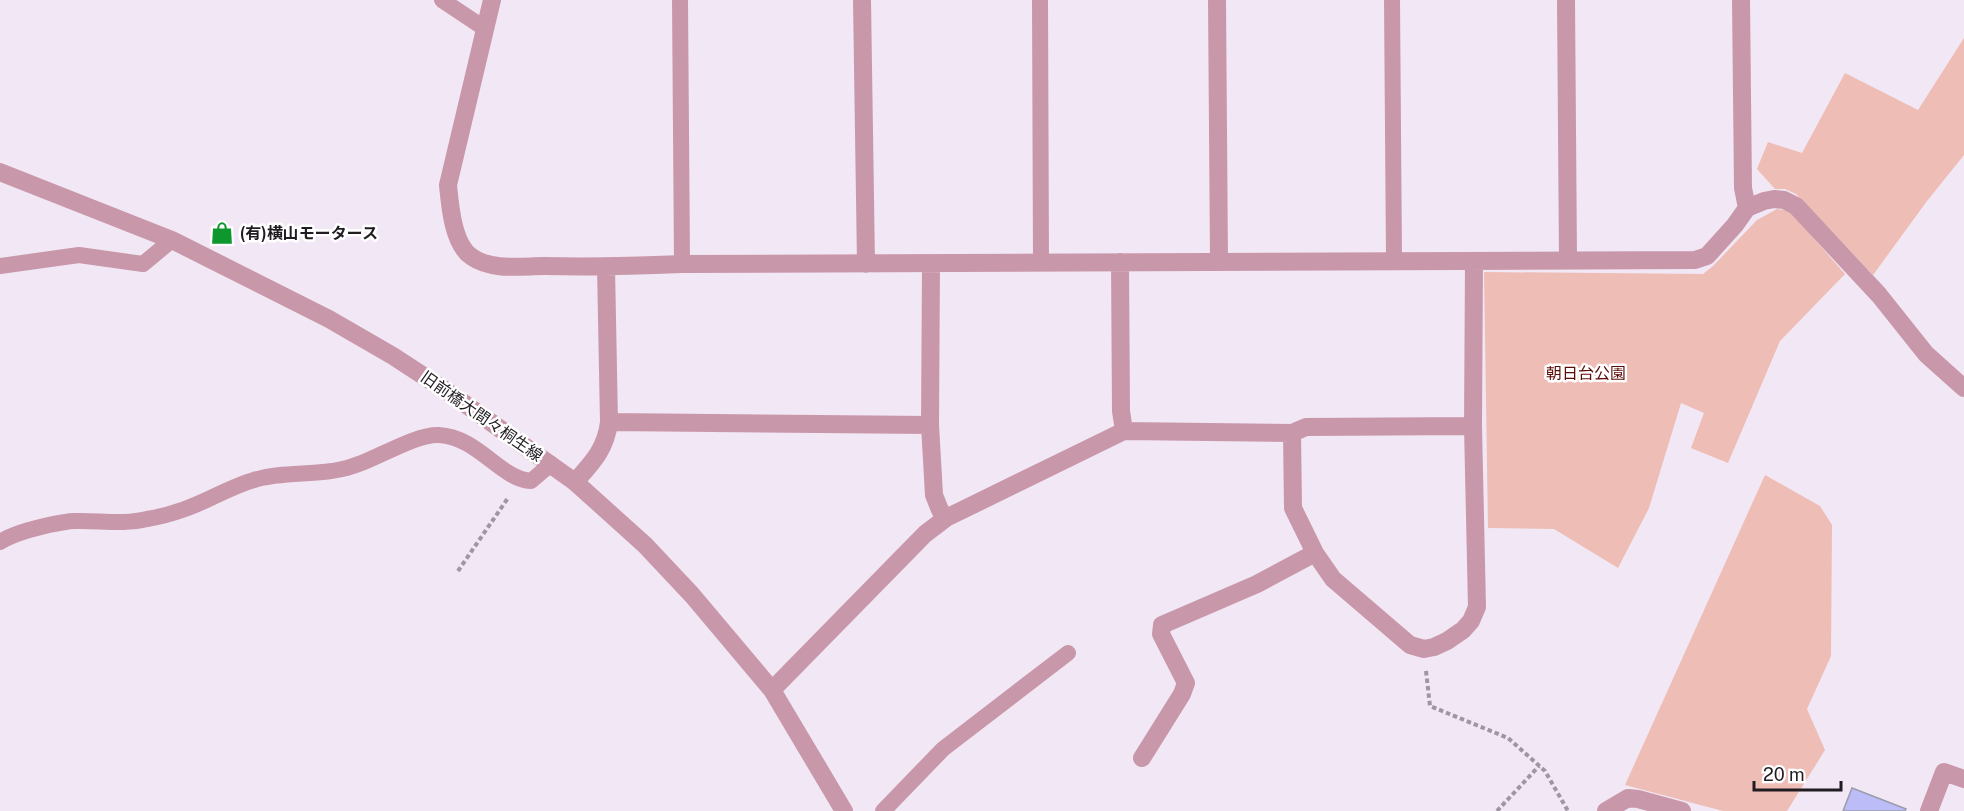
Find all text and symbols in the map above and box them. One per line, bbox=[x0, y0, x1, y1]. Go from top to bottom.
shop icon: (有)横山モータース bbox=[209, 220, 235, 246]
place label: (有)横山モータース bbox=[240, 224, 378, 243]
park label: 朝日台公園 bbox=[1546, 364, 1626, 383]
street label: 旧前橋大間々桐生線 bbox=[417, 367, 546, 465]
scale bar bbox=[1754, 754, 1841, 792]
text: 20 m bbox=[1763, 764, 1805, 785]

